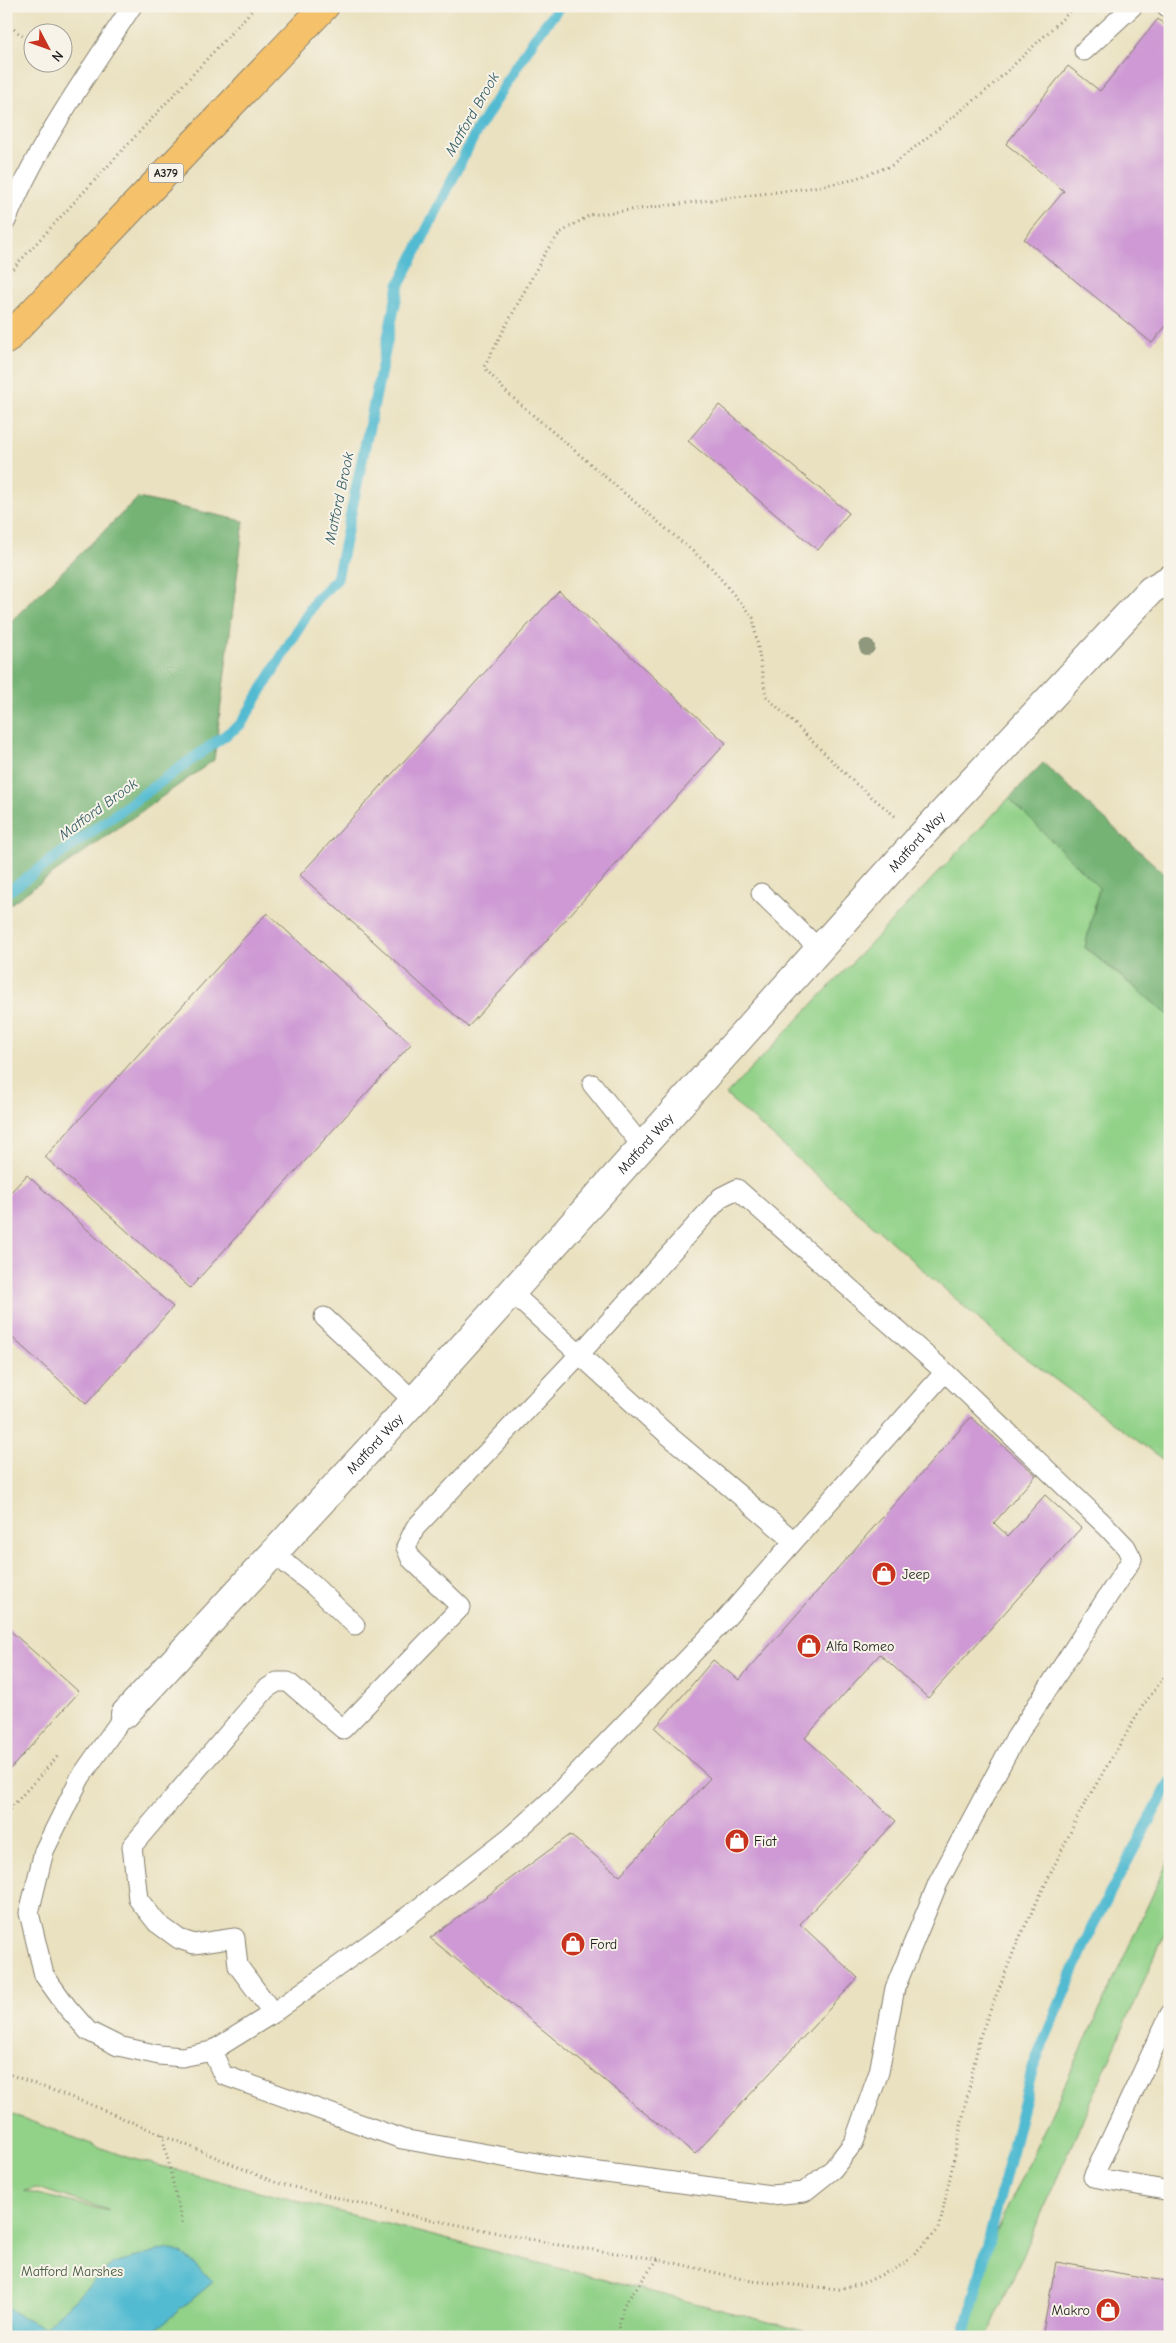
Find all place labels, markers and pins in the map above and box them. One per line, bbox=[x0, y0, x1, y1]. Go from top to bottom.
shop icon: Jeep bbox=[871, 1561, 897, 1587]
place label: Jeep bbox=[902, 1566, 930, 1583]
shop icon: Alfa Romeo bbox=[796, 1633, 822, 1659]
place label: Alfa Romeo bbox=[826, 1638, 894, 1655]
shop icon: Fiat bbox=[724, 1828, 750, 1854]
place label: Fiat bbox=[754, 1833, 777, 1850]
shop icon: Ford bbox=[560, 1931, 586, 1957]
place label: Ford bbox=[590, 1936, 617, 1953]
shop icon: Makro bbox=[1095, 2297, 1121, 2323]
place label: Makro bbox=[1052, 2302, 1090, 2319]

